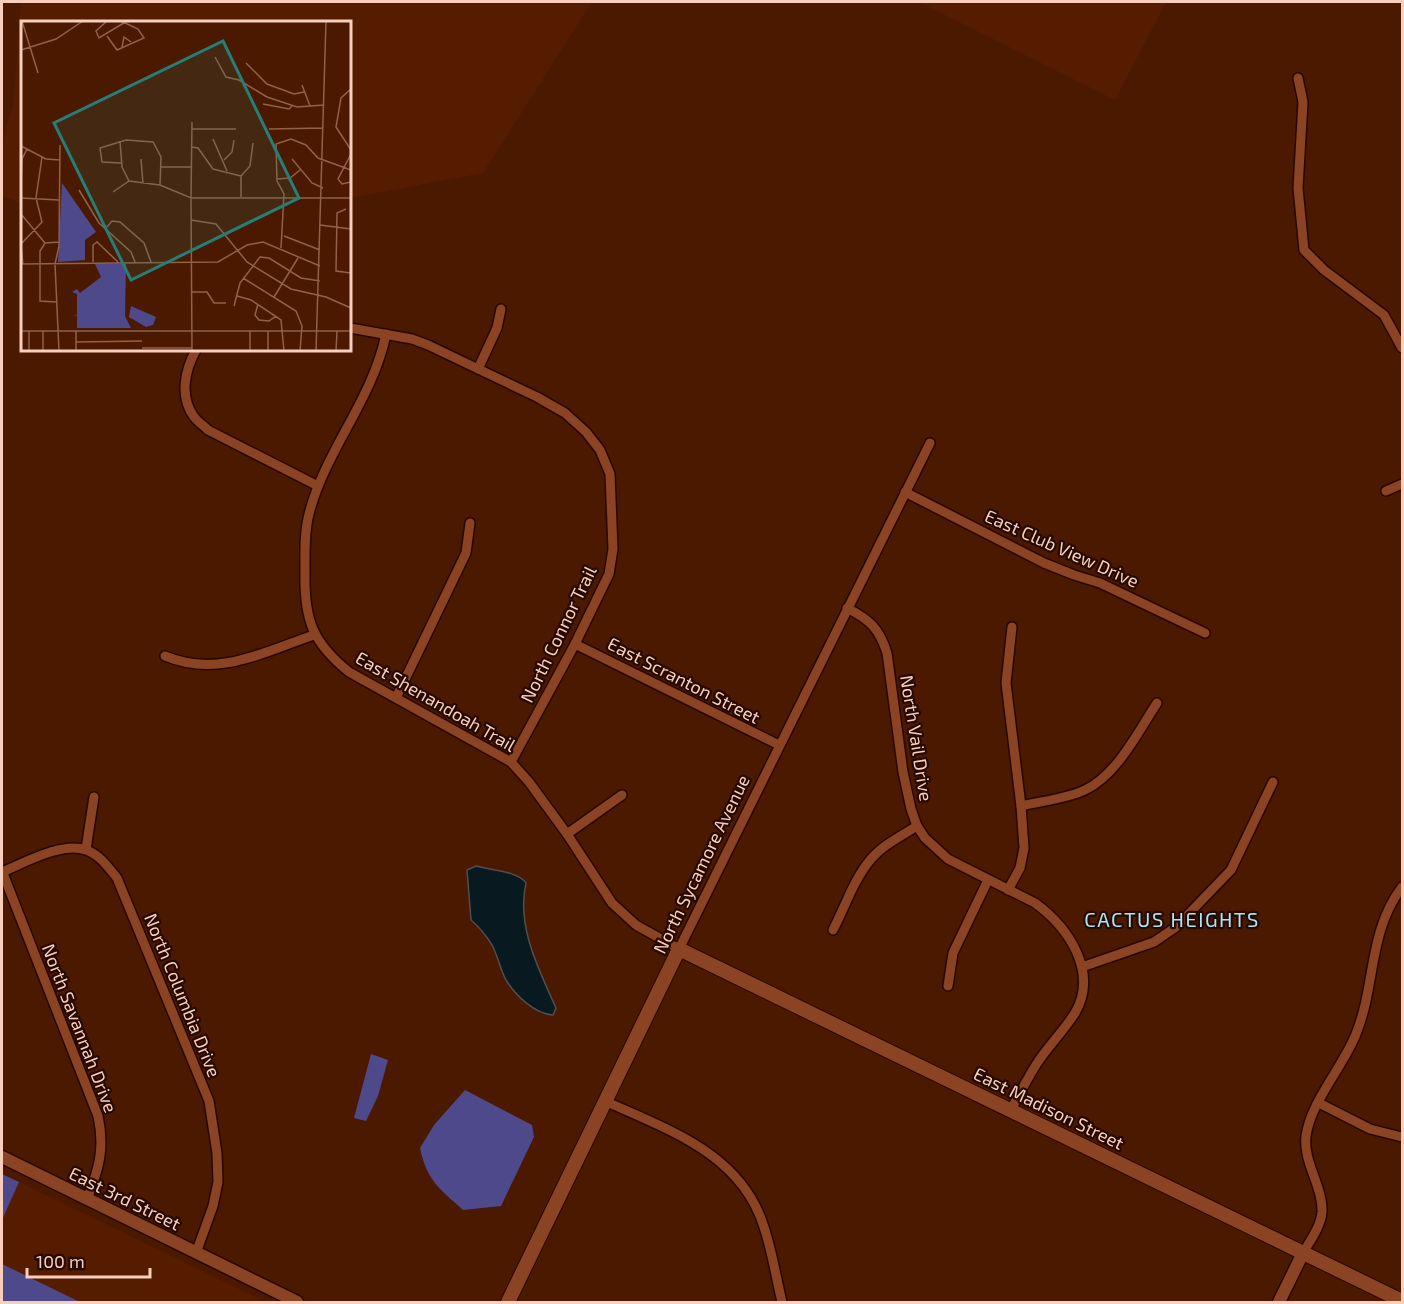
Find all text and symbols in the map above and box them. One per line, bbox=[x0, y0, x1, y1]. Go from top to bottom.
inset map bbox=[21, 21, 351, 351]
street label: East Club View Drive bbox=[982, 504, 1142, 592]
street label: North Connor Trail bbox=[515, 562, 601, 706]
street label: East Scranton Street bbox=[604, 632, 764, 728]
street label: East Shenandoah Trail bbox=[352, 646, 521, 756]
street label: North Vail Drive bbox=[896, 673, 938, 803]
street label: North Sycamore Avenue bbox=[648, 771, 754, 957]
district label: CACTUS HEIGHTS bbox=[1084, 907, 1260, 931]
street label: North Columbia Drive bbox=[140, 910, 226, 1080]
street label: North Savannah Drive bbox=[38, 941, 122, 1115]
street label: East Madison Street bbox=[970, 1062, 1128, 1154]
street label: East 3rd Street bbox=[66, 1162, 184, 1235]
scale bar bbox=[27, 1241, 150, 1279]
text: 100 m bbox=[36, 1250, 85, 1272]

